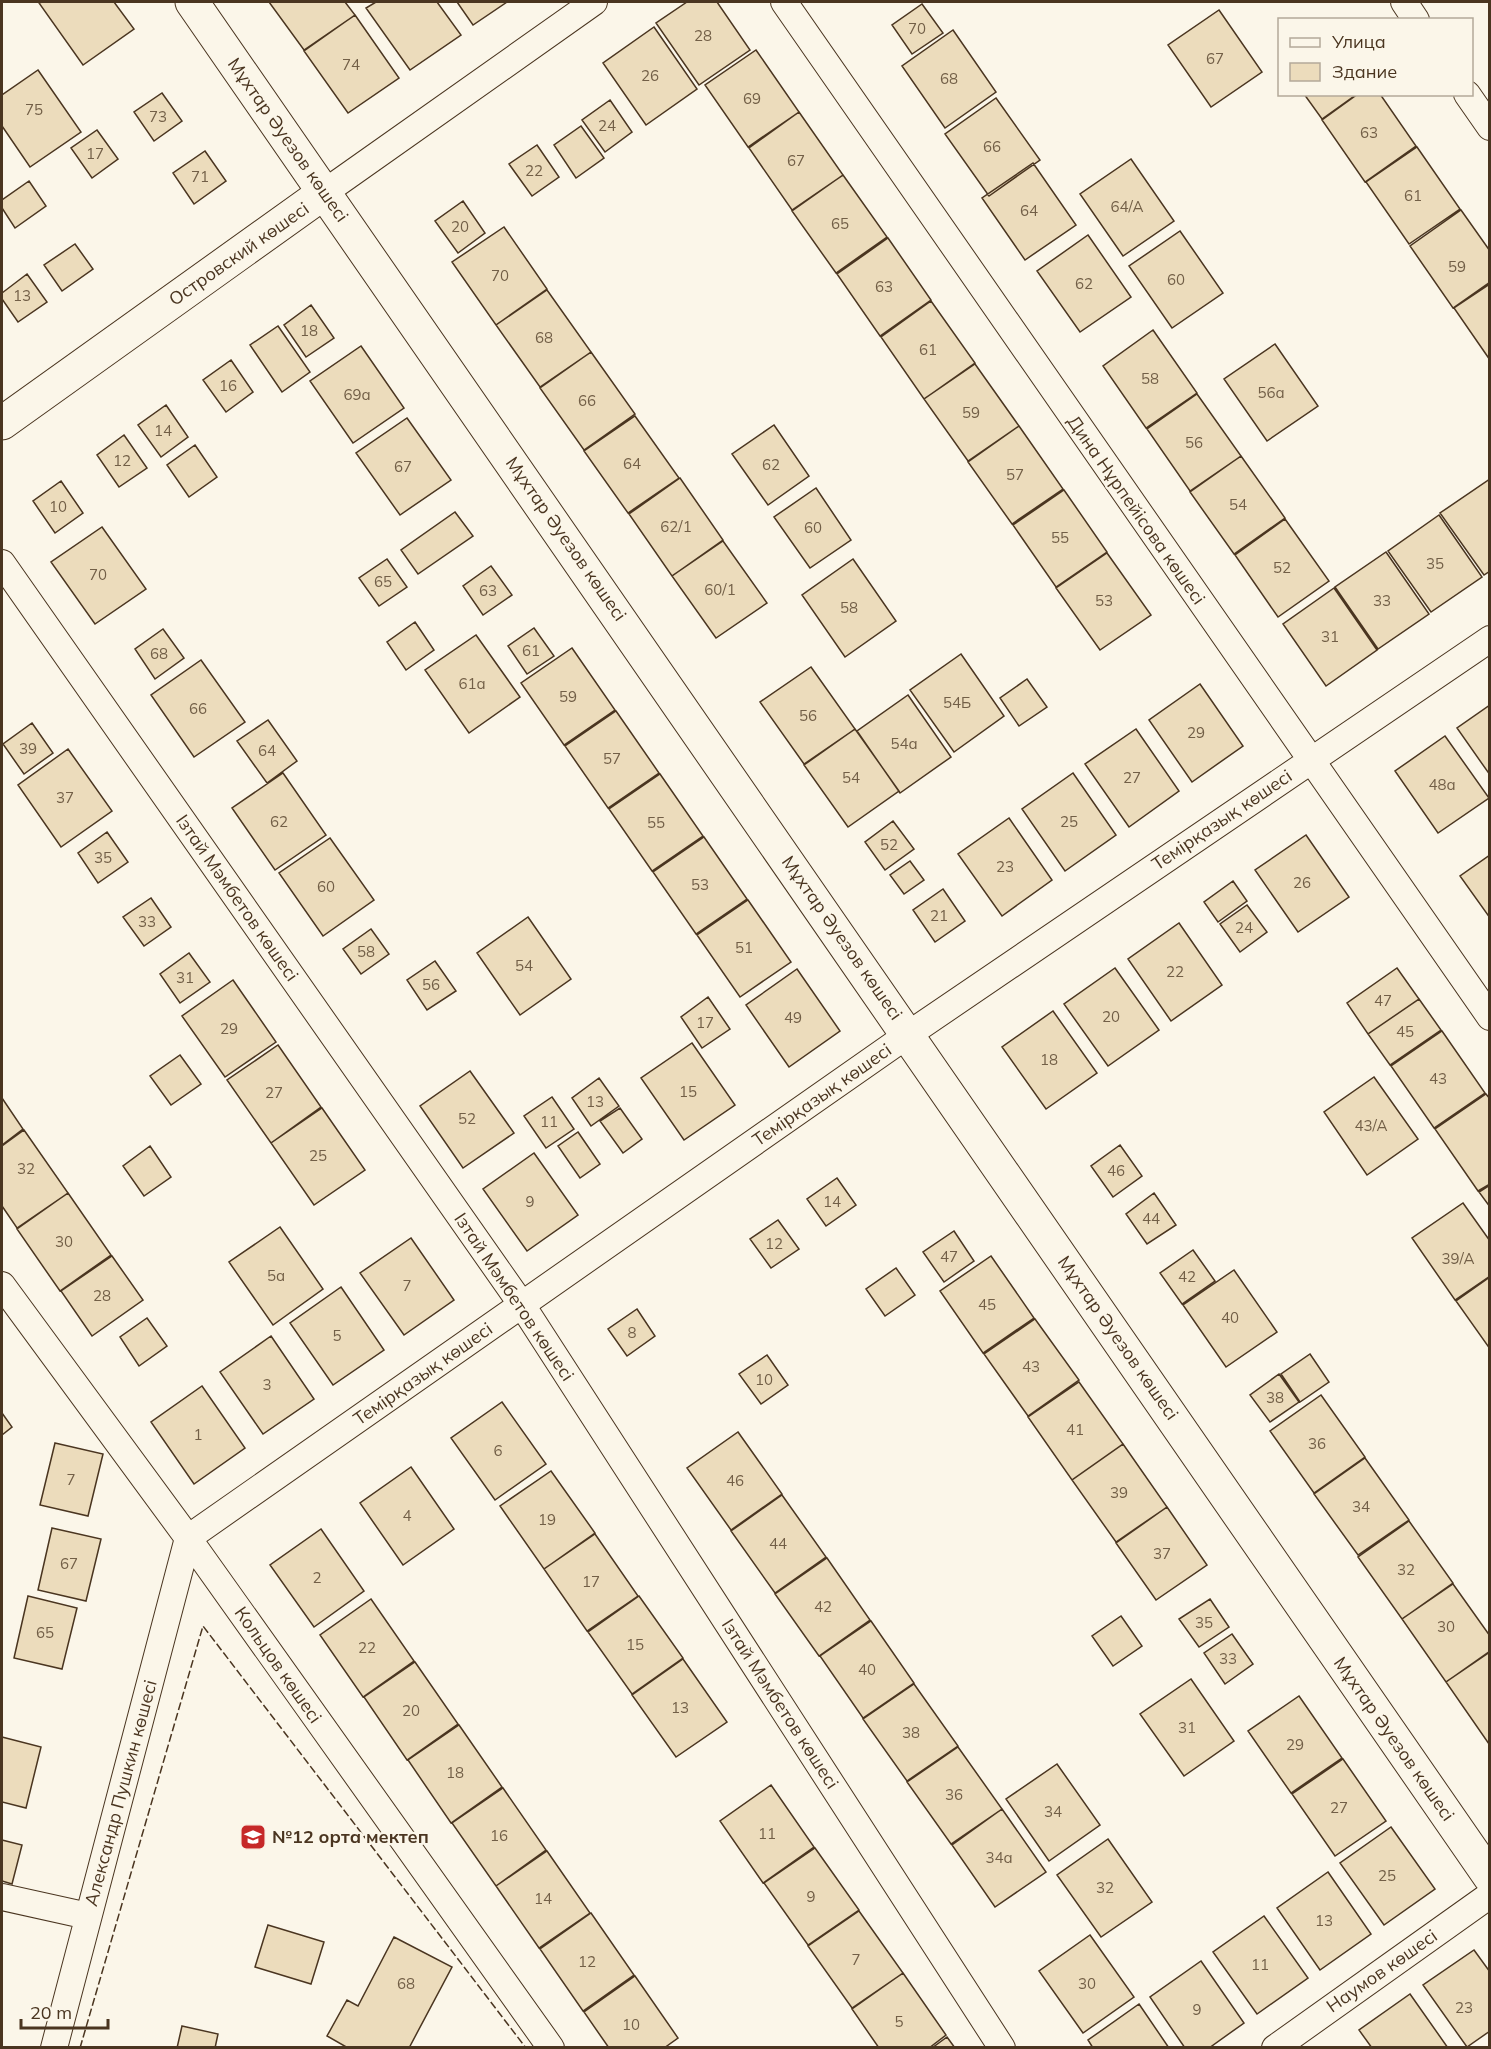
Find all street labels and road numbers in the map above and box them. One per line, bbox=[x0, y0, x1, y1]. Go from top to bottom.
street label: Мұхтар Әуезов көшесі bbox=[223, 53, 354, 226]
street label: Островский көшесі bbox=[164, 197, 313, 311]
street label: Дина Нұрпейісова көшесі bbox=[1062, 411, 1211, 609]
street label: Мұхтар Әуезов көшесі bbox=[501, 452, 632, 625]
street label: Темірқазық көшесі bbox=[1147, 764, 1296, 875]
street label: Ізтай Мәмбетов көшесі bbox=[171, 810, 304, 986]
street label: Мұхтар Әуезов көшесі bbox=[777, 851, 908, 1024]
street label: Темірқазық көшесі bbox=[748, 1038, 896, 1151]
street label: Ізтай Мәмбетов көшесі bbox=[449, 1208, 579, 1385]
street label: Мұхтар Әуезов көшесі bbox=[1053, 1251, 1184, 1424]
street label: Темірқазық көшесі bbox=[349, 1317, 497, 1430]
street label: Кольцов көшесі bbox=[230, 1602, 327, 1727]
street label: Ізтай Мәмбетов көшесі bbox=[717, 1614, 844, 1793]
street label: Мұхтар Әуезов көшесі bbox=[1329, 1652, 1460, 1825]
street label: Александр Пушкин көшесі bbox=[79, 1677, 162, 1909]
street label: Наумов көшесі bbox=[1322, 1924, 1442, 2017]

